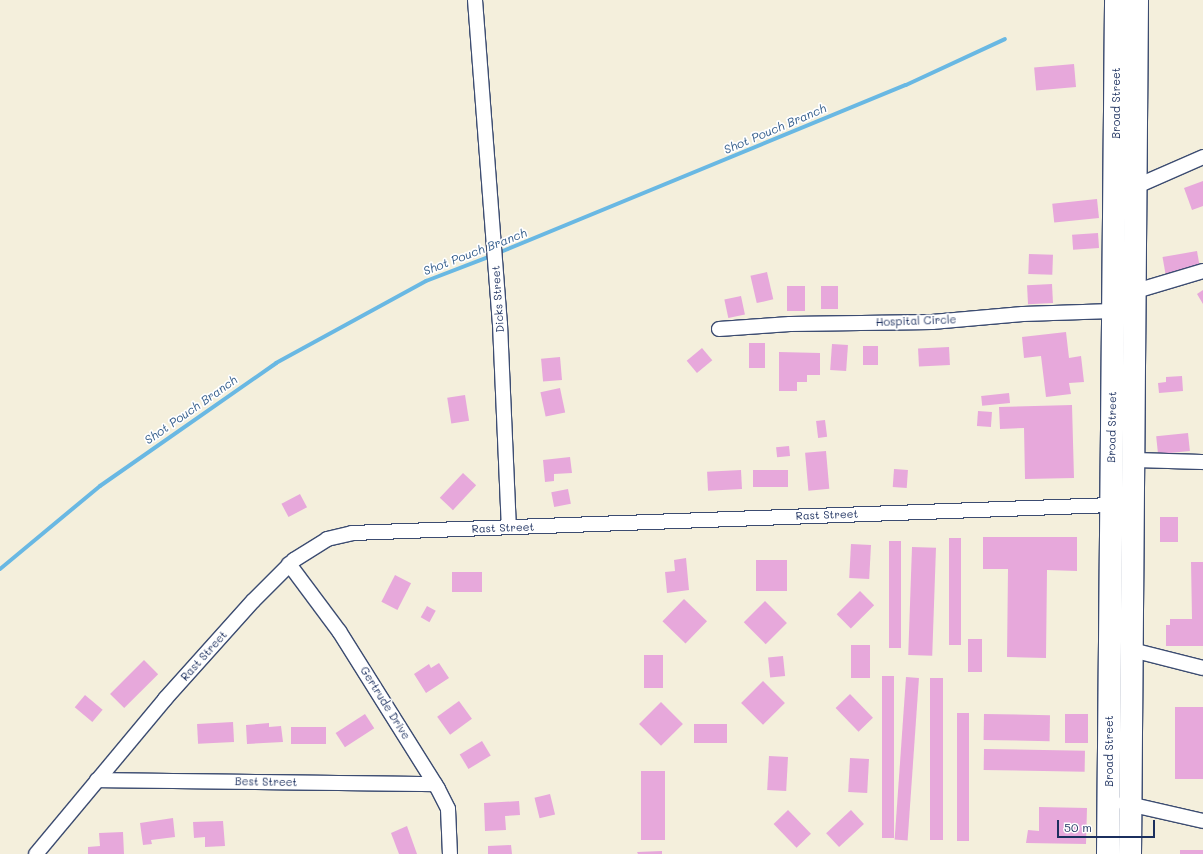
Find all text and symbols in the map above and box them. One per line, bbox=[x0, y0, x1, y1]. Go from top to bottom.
street label: Broad Street bbox=[1109, 67, 1123, 139]
water label: Shot Pouch Branch bbox=[722, 101, 828, 157]
water label: Shot Pouch Branch bbox=[421, 226, 529, 278]
street label: Dicks Street bbox=[489, 265, 507, 333]
street label: Hospital Circle bbox=[875, 313, 957, 329]
water label: Shot Pouch Branch bbox=[142, 373, 240, 447]
street label: Broad Street bbox=[1105, 391, 1119, 463]
street label: Rast Street bbox=[795, 507, 859, 523]
street label: Rast Street bbox=[471, 520, 535, 536]
street label: Rast Street bbox=[178, 628, 230, 684]
street label: Gertrude Drive bbox=[357, 664, 413, 742]
street label: Broad Street bbox=[1102, 715, 1116, 787]
street label: Best Street bbox=[235, 775, 297, 789]
scale bar bbox=[1059, 812, 1157, 838]
text: 50 m bbox=[1064, 819, 1092, 835]

